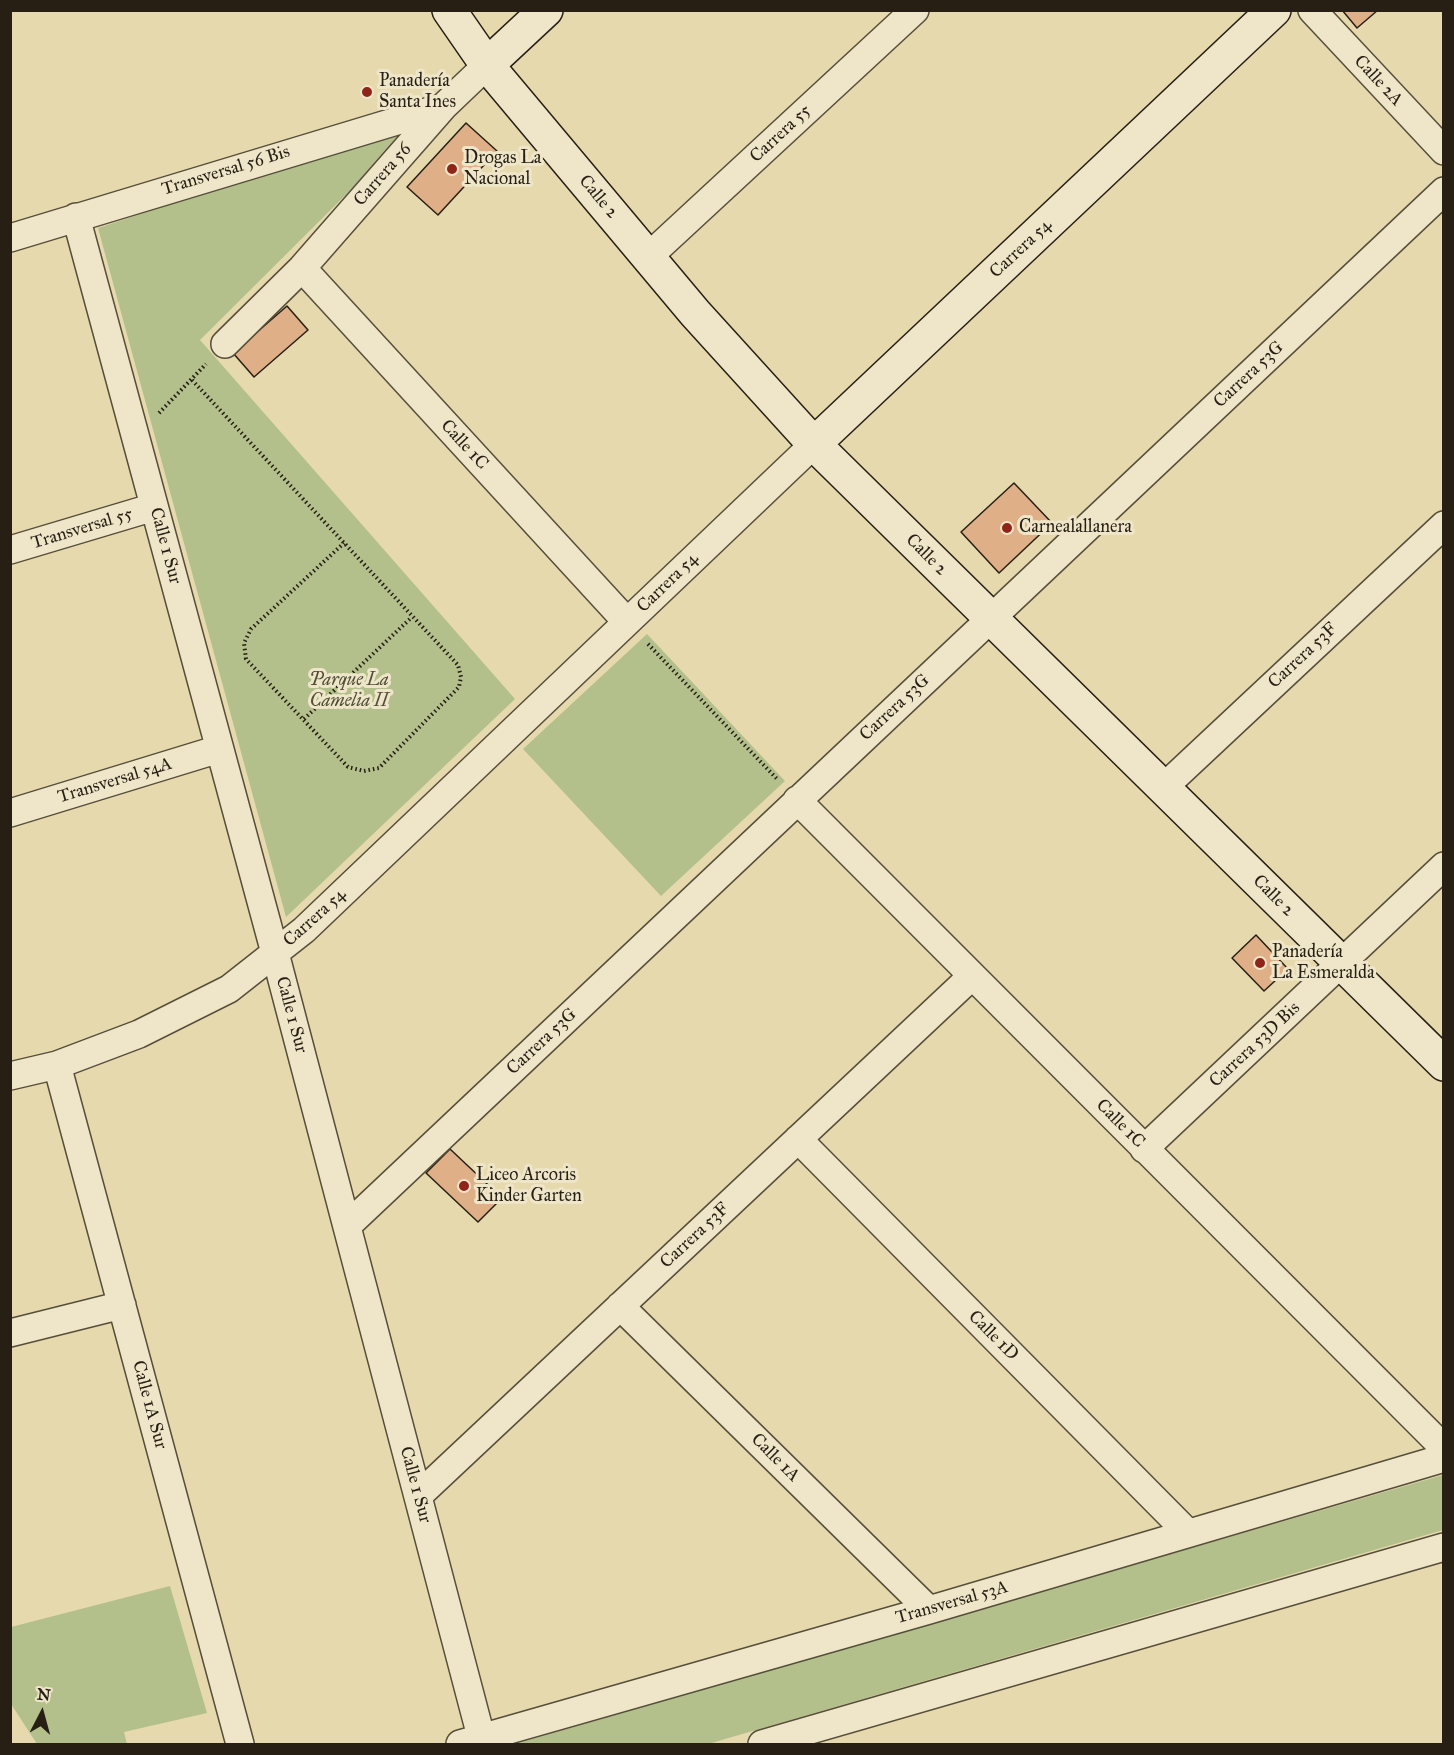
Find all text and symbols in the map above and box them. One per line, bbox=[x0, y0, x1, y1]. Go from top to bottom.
street label: Calle 2A bbox=[1349, 51, 1407, 111]
place label: Panadería Santa Ines bbox=[379, 71, 456, 113]
marker: Panadería Santa Ines bbox=[360, 85, 374, 99]
street label: Carrera 55 bbox=[746, 100, 816, 168]
street label: Carrera 56 bbox=[350, 139, 416, 211]
street label: Transversal 56 Bis bbox=[159, 141, 293, 201]
place label: Drogas La Nacional bbox=[464, 148, 541, 190]
marker: Drogas La Nacional bbox=[445, 162, 459, 176]
street label: Calle 2 bbox=[574, 171, 622, 223]
street label: Carrera 54 bbox=[986, 215, 1056, 283]
street label: Carrera 53G bbox=[1210, 337, 1288, 413]
street label: Calle 1C bbox=[436, 416, 492, 474]
street label: Transversal 55 bbox=[29, 503, 135, 555]
street label: Calle 1 Sur bbox=[144, 505, 186, 587]
place label: Carnealallanera bbox=[1019, 517, 1132, 539]
marker: Carnealallanera bbox=[1000, 521, 1014, 535]
street label: Calle 2 bbox=[901, 530, 951, 580]
street label: Carrera 54 bbox=[633, 549, 703, 617]
street label: Carrera 53F bbox=[1264, 619, 1342, 693]
park label: Parque La Camelia II bbox=[309, 670, 389, 712]
street label: Carrera 53G bbox=[856, 670, 934, 746]
street label: Transversal 54A bbox=[55, 753, 175, 809]
street label: Calle 2 bbox=[1248, 871, 1298, 921]
street label: Carrera 54 bbox=[279, 884, 351, 952]
place label: Panadería La Esmeralda bbox=[1272, 942, 1375, 984]
marker: Panadería La Esmeralda bbox=[1253, 956, 1267, 970]
street label: Calle 1 Sur bbox=[270, 974, 312, 1056]
street label: Carrera 53D Bis bbox=[1205, 998, 1305, 1092]
street label: Carrera 53G bbox=[503, 1004, 581, 1080]
street label: Calle 1C bbox=[1091, 1095, 1149, 1153]
place label: Liceo Arcoris Kinder Garten bbox=[476, 1165, 582, 1208]
marker: Liceo Arcoris Kinder Garten bbox=[457, 1179, 471, 1193]
street label: Carrera 53F bbox=[656, 1199, 734, 1273]
street label: Calle 1D bbox=[963, 1306, 1023, 1366]
street label: Calle 1A Sur bbox=[127, 1358, 171, 1452]
street label: Calle 1A bbox=[746, 1429, 804, 1487]
street label: Calle 1 Sur bbox=[394, 1444, 436, 1526]
street label: Transversal 53A bbox=[893, 1577, 1011, 1629]
north arrow bbox=[12, 1683, 72, 1743]
text: N bbox=[36, 1684, 52, 1705]

